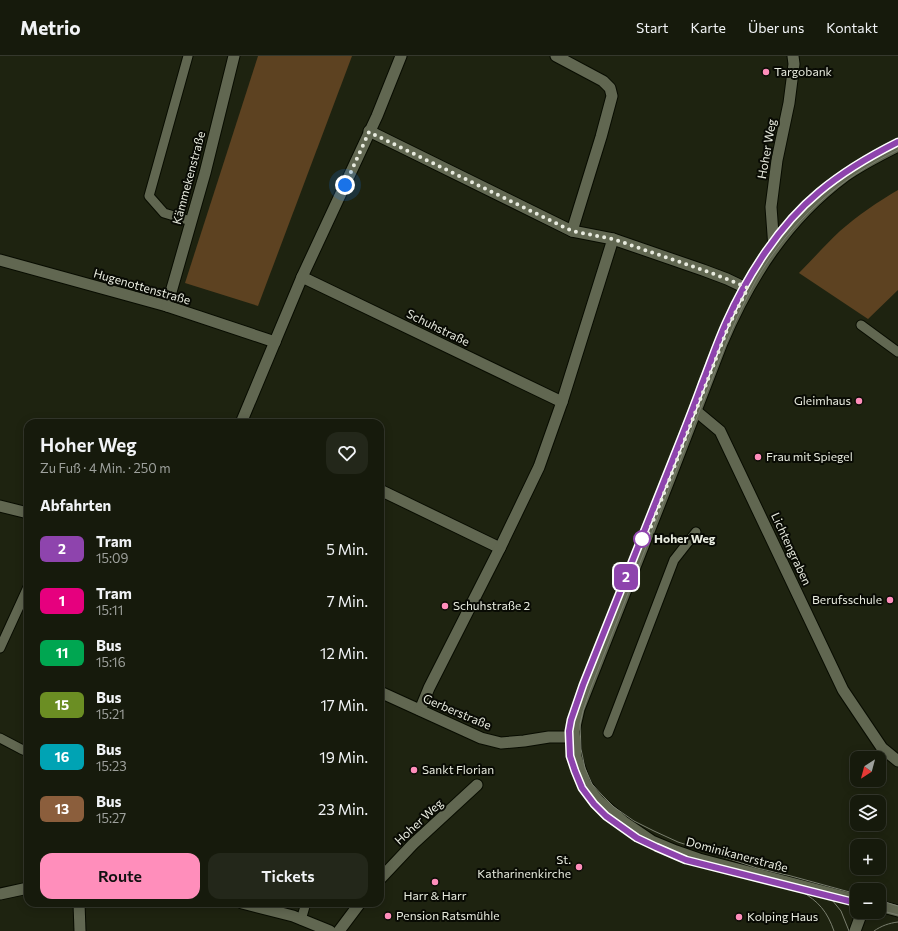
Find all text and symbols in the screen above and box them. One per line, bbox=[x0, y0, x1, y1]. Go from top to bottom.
text: Metrio bbox=[20, 16, 81, 39]
text: Start bbox=[636, 19, 669, 36]
text: Karte bbox=[691, 19, 726, 36]
text: Über uns bbox=[748, 19, 804, 36]
text: Kontakt bbox=[826, 19, 878, 36]
place label: Targobank bbox=[774, 64, 833, 78]
marker: Targobank bbox=[761, 67, 771, 77]
street label: Hoher Weg bbox=[754, 117, 778, 180]
street label: Kämmekenstraße bbox=[169, 130, 207, 226]
your location bbox=[335, 175, 355, 195]
street label: Hugenottenstraße bbox=[92, 265, 192, 307]
street label: Schuhstraße bbox=[405, 306, 472, 348]
place label: Gleimhaus bbox=[794, 393, 851, 407]
marker: Gleimhaus bbox=[854, 396, 864, 406]
button: heart bbox=[326, 432, 368, 474]
text: Hoher Weg bbox=[40, 433, 137, 456]
place label: Frau mit Spiegel bbox=[766, 449, 853, 463]
marker: Frau mit Spiegel bbox=[753, 452, 763, 462]
text: Zu Fuß · 4 Min. · 250 m bbox=[40, 460, 171, 476]
text: Abfahrten bbox=[40, 496, 111, 514]
street label: Lichtengraben bbox=[769, 510, 815, 587]
marker: Hoher Weg bbox=[633, 530, 651, 548]
place label: Hoher Weg bbox=[654, 531, 716, 545]
text: Tram bbox=[96, 532, 132, 550]
text: 2 bbox=[58, 540, 66, 557]
text: 5 Min. bbox=[326, 540, 368, 558]
text: 15:09 bbox=[96, 550, 128, 566]
line badge: 2 bbox=[613, 564, 639, 590]
text: 2 bbox=[622, 568, 630, 585]
text: Tram bbox=[96, 584, 132, 602]
text: 1 bbox=[59, 592, 65, 609]
text: 7 Min. bbox=[327, 592, 368, 610]
place label: Berufsschule bbox=[812, 592, 882, 606]
marker: Berufsschule bbox=[885, 595, 895, 605]
place label: Schuhstraße 2 bbox=[453, 598, 531, 612]
marker: Schuhstraße 2 bbox=[440, 601, 450, 611]
text: 15:11 bbox=[96, 602, 123, 618]
text: Bus bbox=[96, 636, 121, 654]
text: 11 bbox=[56, 644, 68, 661]
text: 12 Min. bbox=[320, 644, 368, 662]
text: 15:16 bbox=[96, 654, 126, 670]
text: Bus bbox=[96, 688, 121, 706]
street label: Gerberstraße bbox=[421, 690, 494, 732]
text: 15 bbox=[55, 696, 69, 713]
text: 17 Min. bbox=[320, 696, 368, 714]
text: 15:21 bbox=[96, 706, 125, 722]
text: Bus bbox=[96, 740, 121, 758]
text: 16 bbox=[55, 748, 69, 765]
text: 19 Min. bbox=[319, 748, 368, 766]
north arrow bbox=[850, 751, 886, 787]
map controls bbox=[850, 751, 886, 919]
text: 15:23 bbox=[96, 758, 127, 774]
place label: Sankt Florian bbox=[422, 762, 494, 776]
marker: Sankt Florian bbox=[409, 765, 419, 775]
text: Bus bbox=[96, 792, 121, 810]
street label: Hoher Weg bbox=[391, 795, 446, 847]
button: layers bbox=[850, 795, 886, 831]
text: 13 bbox=[55, 800, 69, 817]
text: 23 Min. bbox=[318, 800, 368, 818]
text: 15:27 bbox=[96, 810, 126, 826]
street label: Dominikanerstraße bbox=[685, 834, 790, 874]
button: + bbox=[850, 839, 886, 875]
place label: St. Katharinenkirche bbox=[477, 852, 571, 880]
button: Route bbox=[40, 853, 200, 899]
button: Tickets bbox=[208, 853, 368, 899]
marker: St. Katharinenkirche bbox=[574, 862, 584, 872]
marker: Harr & Harr bbox=[430, 877, 440, 887]
button: − bbox=[850, 883, 886, 919]
place label: Harr & Harr bbox=[403, 888, 467, 902]
place label: Pension Ratsmühle bbox=[396, 908, 500, 922]
place label: Kolping Haus bbox=[747, 909, 818, 923]
marker: Pension Ratsmühle bbox=[383, 911, 393, 921]
marker: Kolping Haus bbox=[734, 912, 744, 922]

